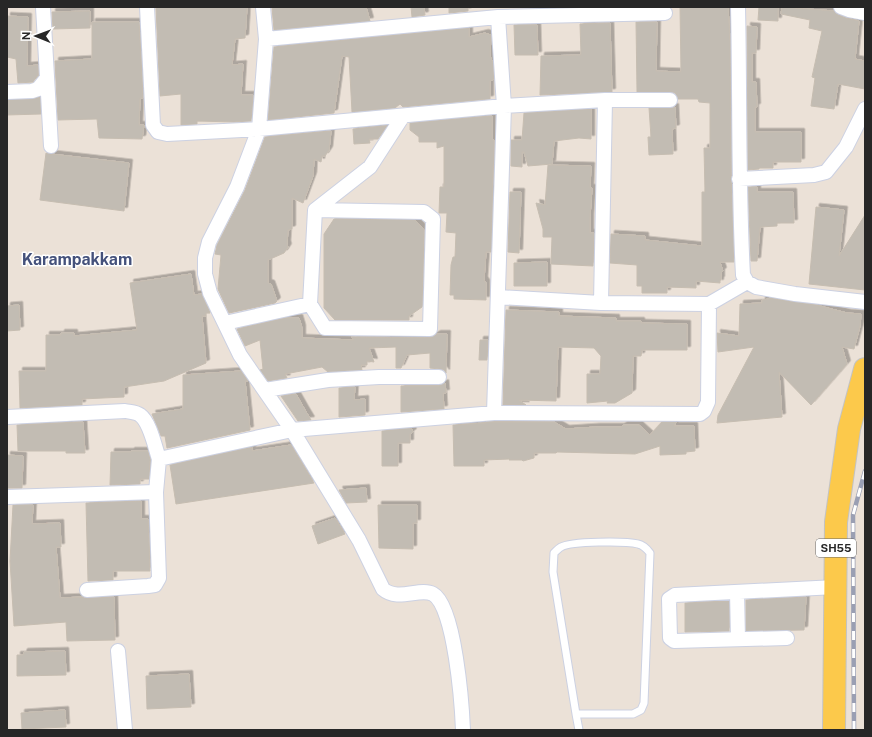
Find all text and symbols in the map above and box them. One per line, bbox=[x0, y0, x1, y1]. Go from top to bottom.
north arrow bbox=[16, 16, 56, 56]
text: N bbox=[20, 31, 32, 40]
district label: Karampakkam bbox=[22, 250, 132, 269]
road number: SH55 bbox=[816, 539, 856, 557]

